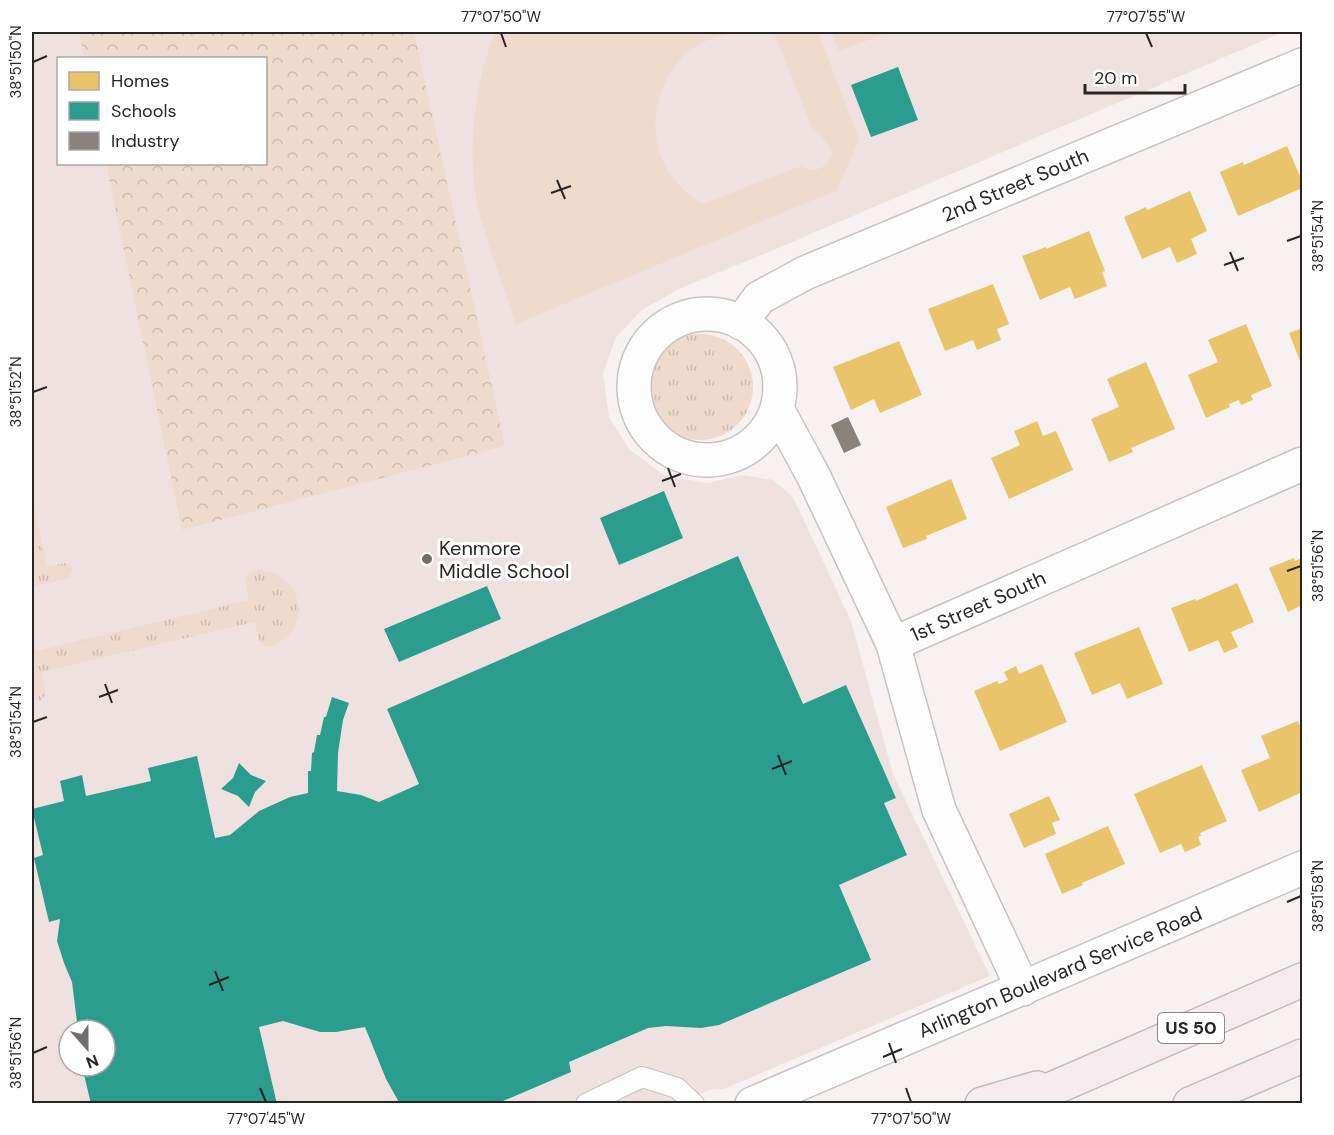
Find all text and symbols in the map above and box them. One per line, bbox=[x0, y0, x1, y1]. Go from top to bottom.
text: 77°07'50"W bbox=[461, 7, 541, 27]
text: 77°07'55"W bbox=[1107, 7, 1186, 27]
text: 38°51'50"N bbox=[6, 25, 26, 99]
legend bbox=[57, 57, 267, 165]
scale bar bbox=[1085, 57, 1186, 95]
text: 20 m bbox=[1094, 66, 1137, 90]
text: Homes bbox=[111, 69, 169, 93]
text: Schools bbox=[111, 99, 176, 123]
text: Industry bbox=[111, 129, 180, 153]
street label: 2nd Street South bbox=[938, 142, 1092, 228]
text: 38°51'54"N bbox=[1308, 200, 1328, 272]
text: 38°51'52"N bbox=[6, 356, 26, 428]
text: 38°51'56"N bbox=[1308, 530, 1328, 602]
place label: Kenmore Middle School bbox=[439, 535, 570, 584]
marker: Kenmore Middle School bbox=[420, 552, 434, 566]
street label: 1st Street South bbox=[906, 565, 1050, 647]
text: 38°51'54"N bbox=[6, 686, 26, 758]
text: 38°51'58"N bbox=[1308, 860, 1328, 932]
street label: Arlington Boulevard Service Road bbox=[914, 900, 1206, 1044]
road number: US 50 bbox=[1158, 1013, 1224, 1043]
text: 38°51'56"N bbox=[6, 1017, 26, 1089]
north arrow bbox=[57, 1018, 117, 1078]
text: N bbox=[83, 1050, 101, 1073]
text: 77°07'45"W bbox=[227, 1109, 306, 1129]
text: 77°07'50"W bbox=[871, 1109, 951, 1129]

